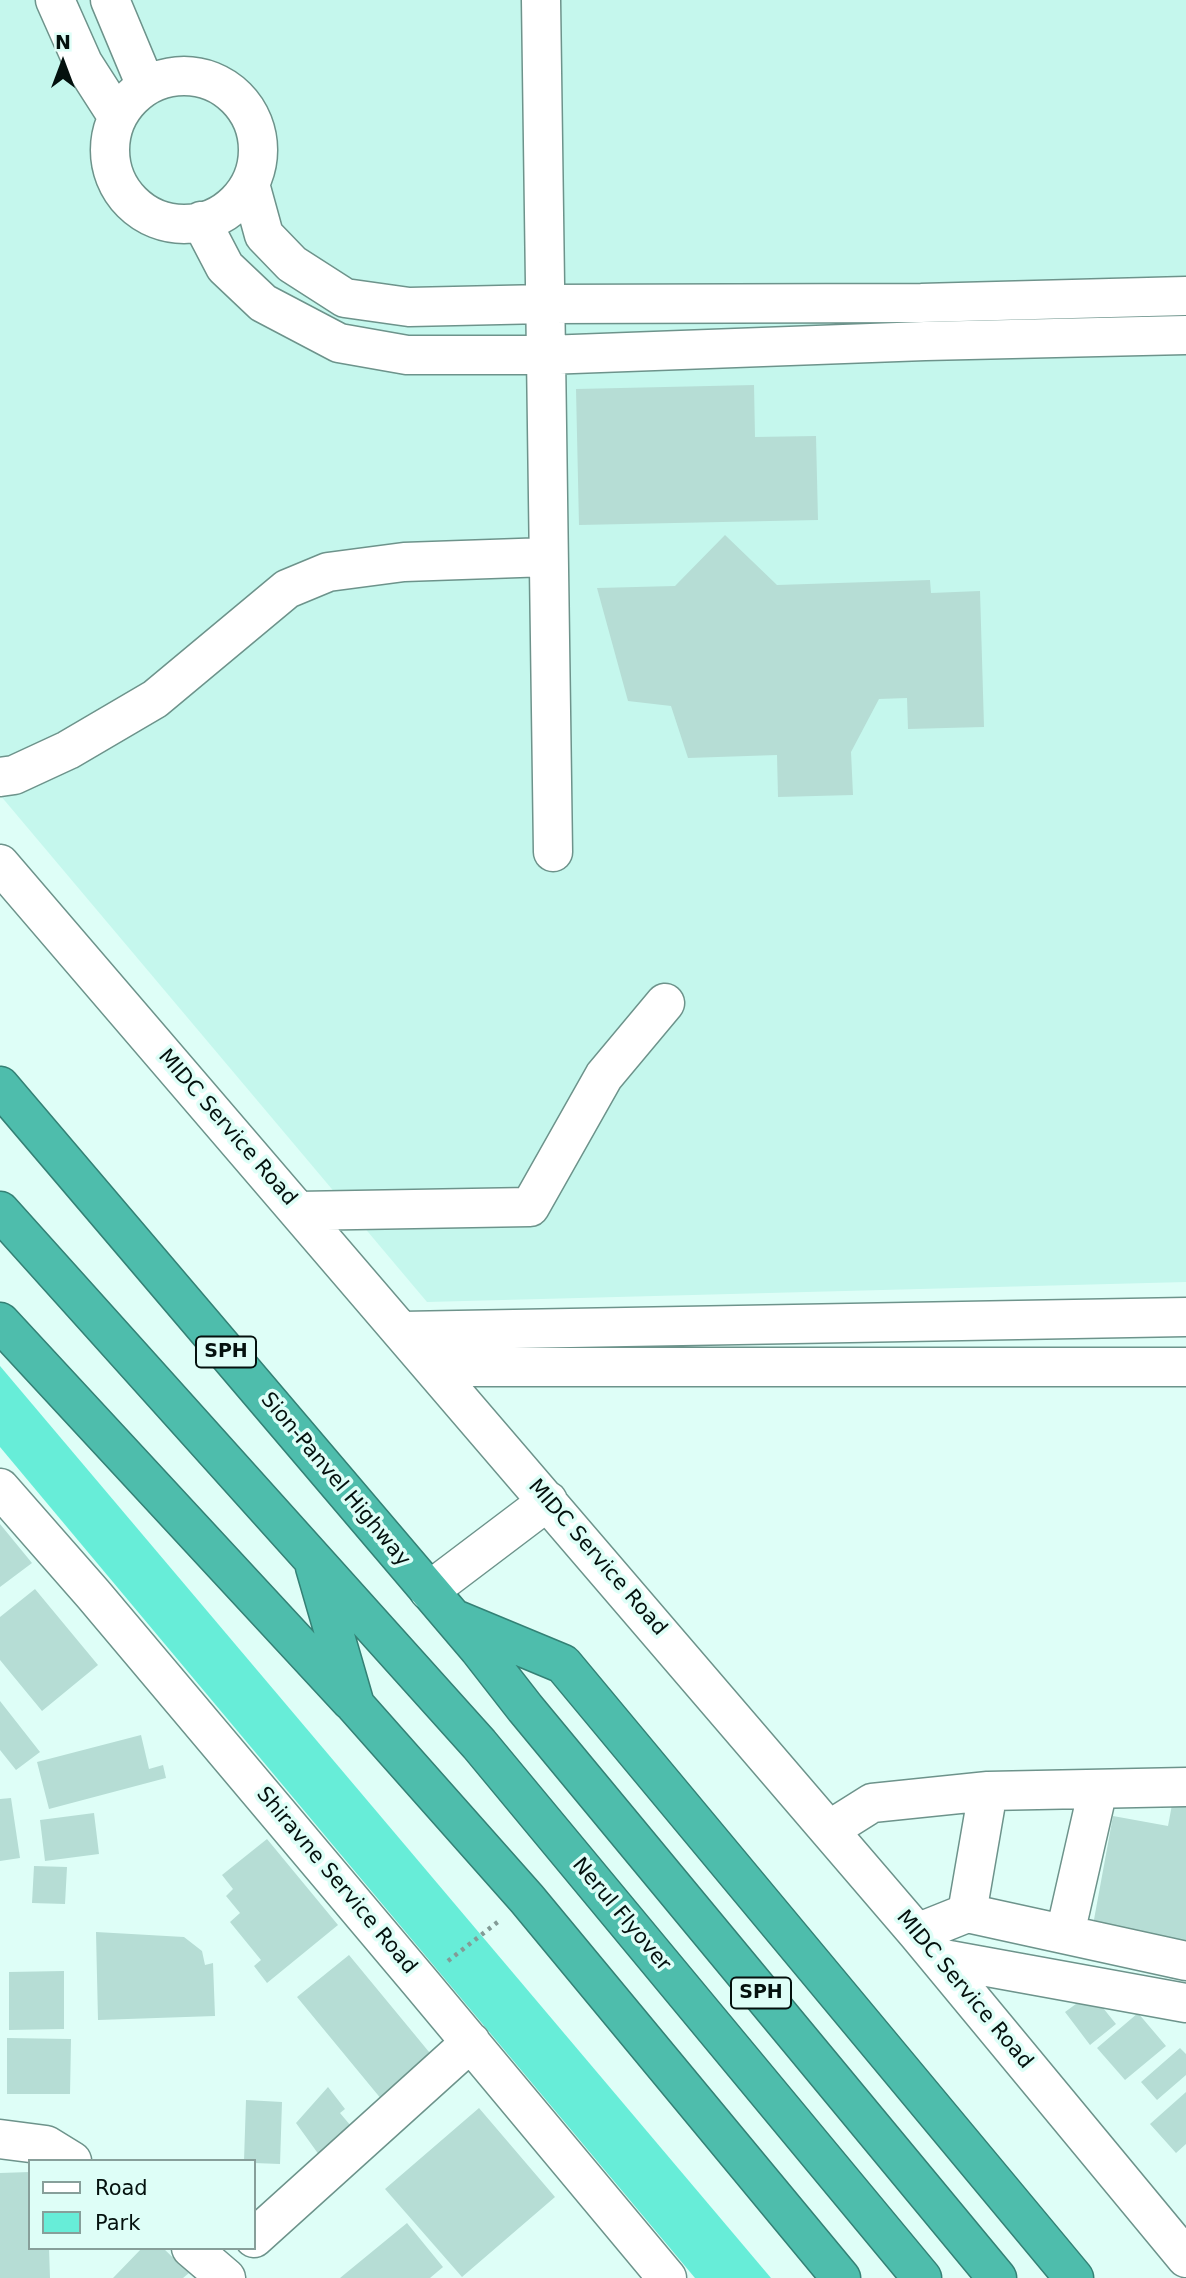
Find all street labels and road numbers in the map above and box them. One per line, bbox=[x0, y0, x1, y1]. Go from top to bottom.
street label: MIDC Service Road bbox=[152, 1045, 302, 1211]
road number: SPH bbox=[196, 1336, 256, 1368]
street label: Sion-Panvel Highway bbox=[255, 1388, 415, 1572]
street label: MIDC Service Road bbox=[522, 1475, 672, 1641]
street label: Shiravne Service Road bbox=[250, 1782, 422, 1980]
street label: Nerul Flyover bbox=[566, 1853, 676, 1977]
street label: MIDC Service Road bbox=[890, 1906, 1038, 2074]
road number: SPH bbox=[731, 1978, 791, 2008]

